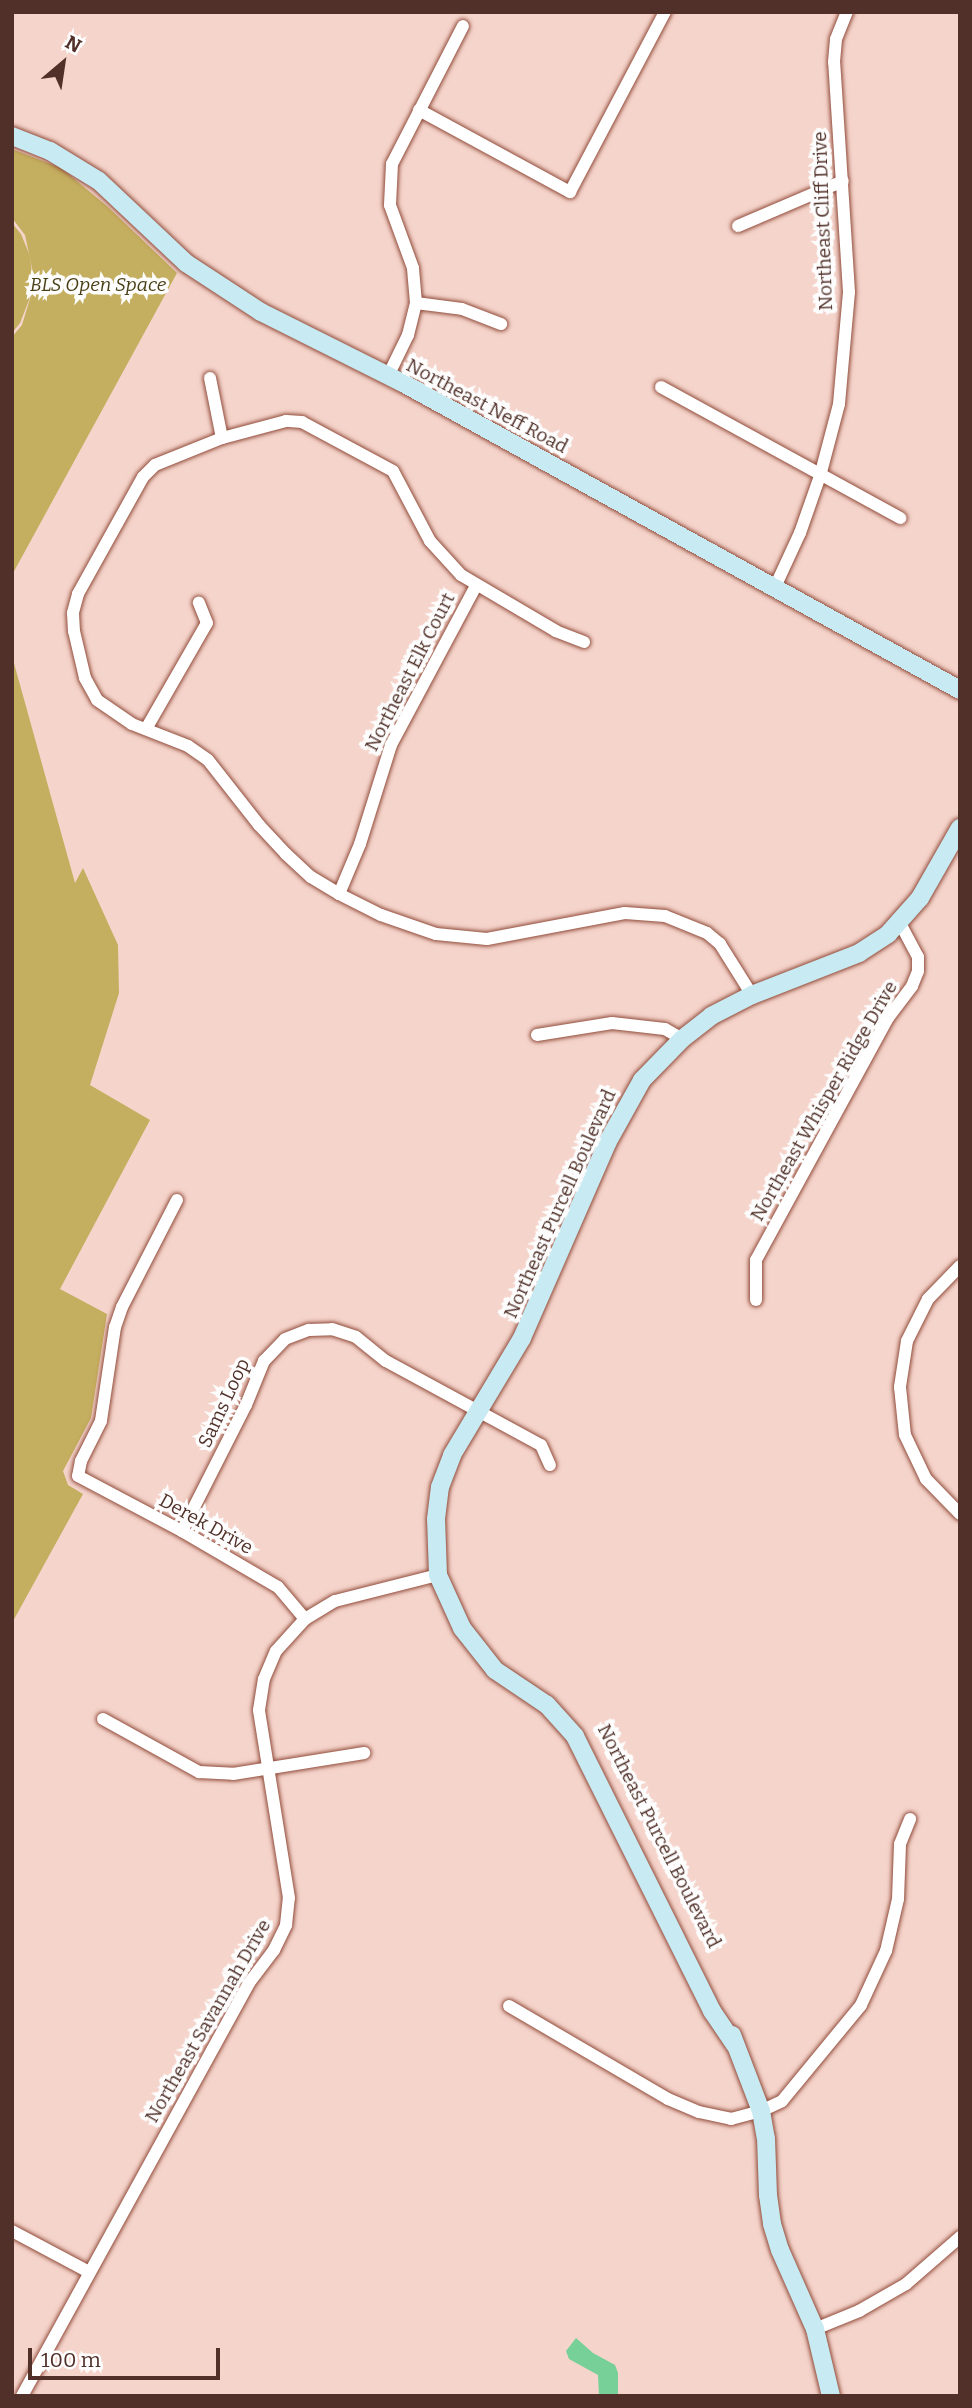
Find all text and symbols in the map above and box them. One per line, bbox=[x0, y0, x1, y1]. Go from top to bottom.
north arrow bbox=[28, 28, 98, 98]
text: N bbox=[61, 31, 85, 58]
street label: Northeast Cliff Drive bbox=[808, 131, 838, 311]
park label: BLS Open Space bbox=[30, 274, 166, 296]
street label: Northeast Neff Road bbox=[402, 354, 572, 458]
street label: Northeast Elk Court bbox=[360, 589, 460, 755]
street label: Northeast Whisper Ridge Drive bbox=[746, 977, 902, 1225]
street label: Northeast Purcell Boulevard bbox=[499, 1086, 621, 1322]
street label: Sams Loop bbox=[193, 1355, 255, 1451]
street label: Derek Drive bbox=[155, 1489, 257, 1559]
street label: Northeast Purcell Boulevard bbox=[593, 1720, 725, 1952]
street label: Northeast Savannah Drive bbox=[140, 1915, 276, 2127]
scale bar bbox=[32, 2334, 224, 2378]
text: 100 m bbox=[41, 2347, 101, 2373]

